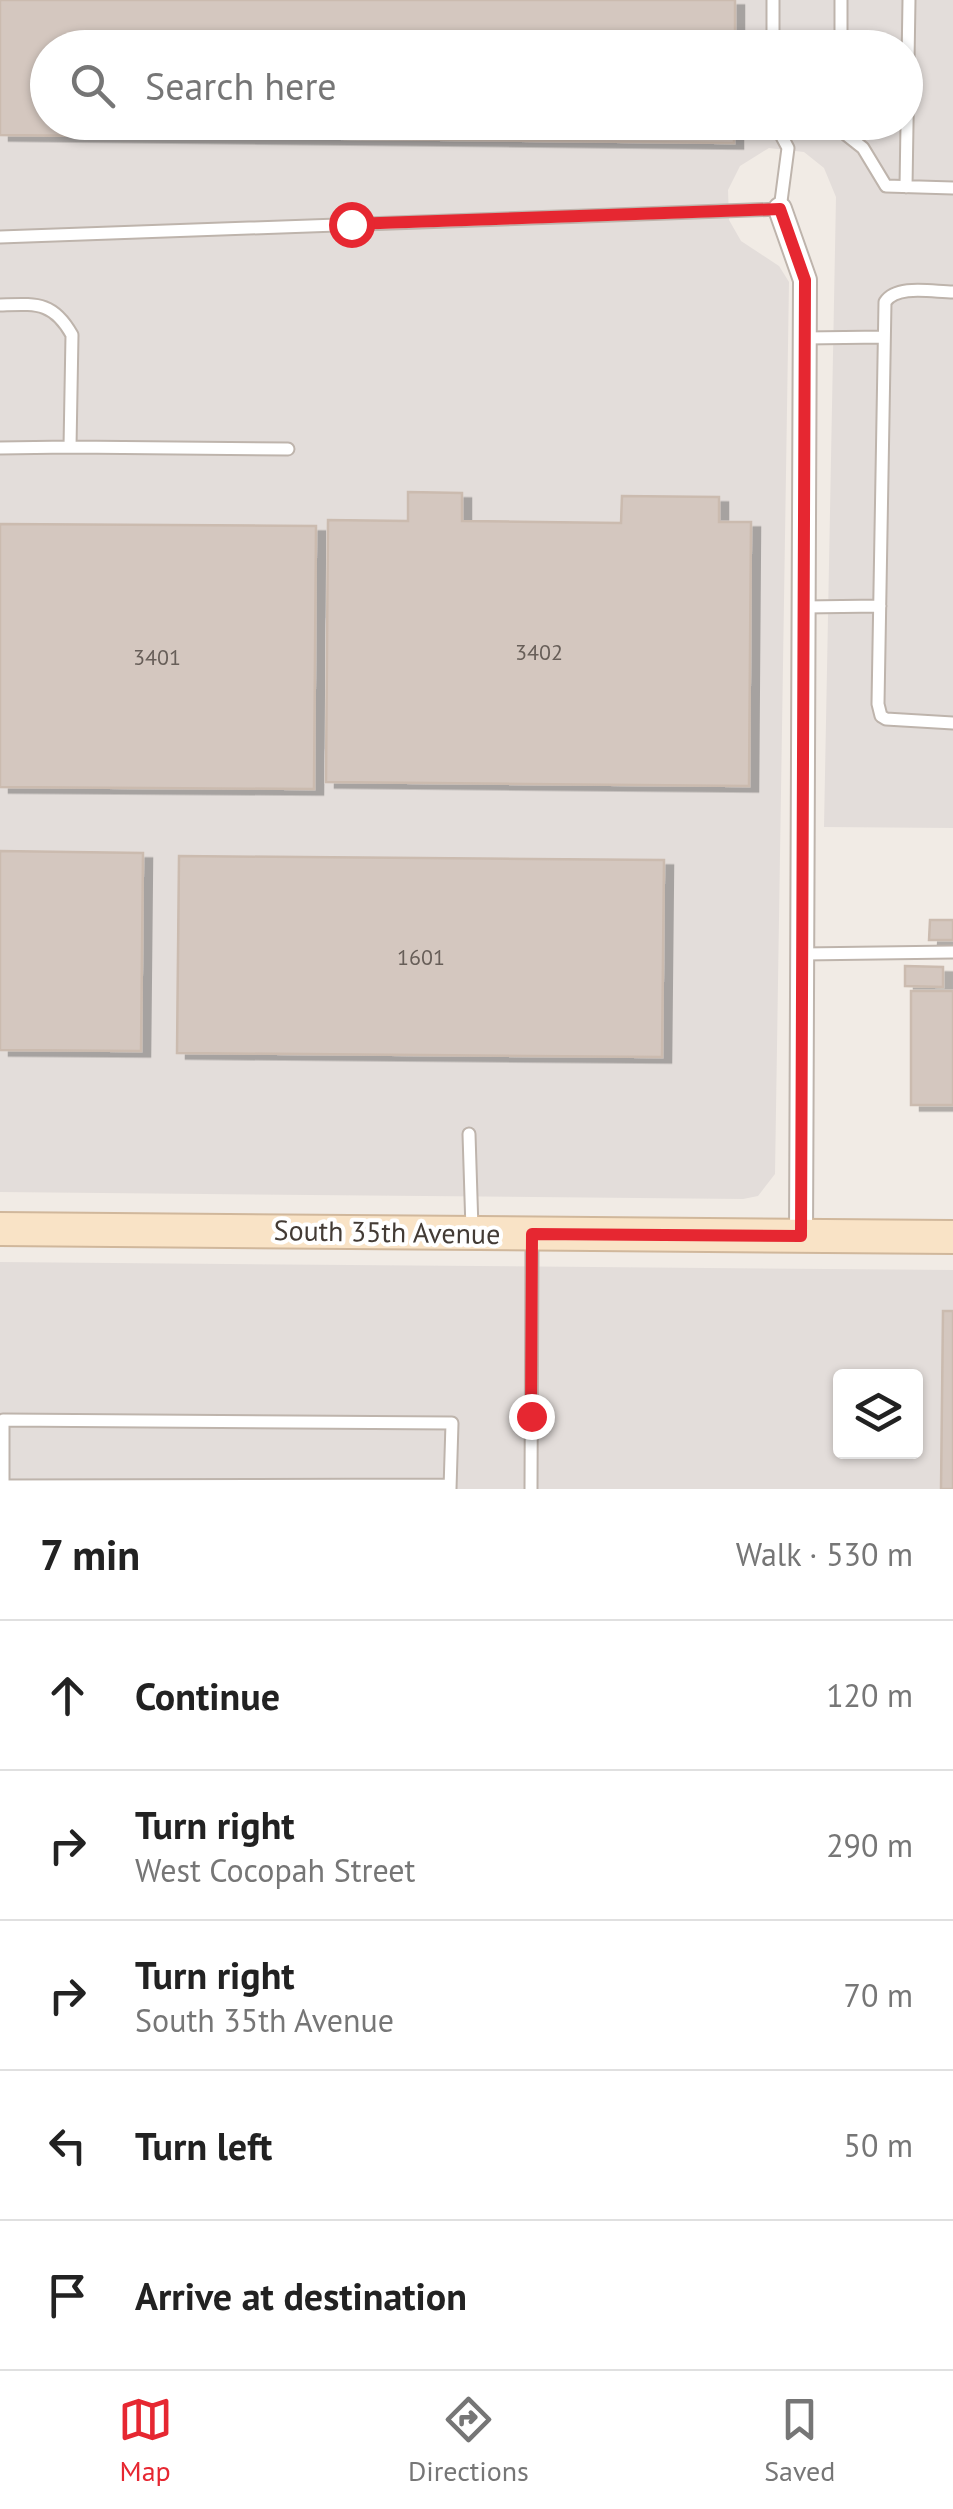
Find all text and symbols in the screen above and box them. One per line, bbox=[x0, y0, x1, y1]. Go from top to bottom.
search box bbox=[30, 30, 923, 140]
icon: search bbox=[65, 58, 120, 113]
text: Search here bbox=[145, 61, 337, 110]
route start bbox=[329, 202, 375, 248]
house number: 3402 bbox=[515, 638, 563, 666]
house number: 3401 bbox=[133, 643, 181, 671]
house number: 1601 bbox=[397, 943, 445, 971]
street label: South 35th Avenue bbox=[273, 1211, 501, 1252]
map controls bbox=[833, 1369, 923, 1459]
button: layers bbox=[833, 1369, 923, 1459]
route end bbox=[509, 1394, 555, 1440]
text: 7 min bbox=[40, 1527, 140, 1582]
text: Walk · 530 m bbox=[736, 1533, 913, 1575]
icon: ahead bbox=[40, 1668, 95, 1723]
text: Continue bbox=[135, 1671, 280, 1720]
text: 120 m bbox=[826, 1674, 913, 1716]
text: Turn right bbox=[135, 1800, 295, 1849]
icon: right bbox=[40, 1818, 95, 1873]
text: 290 m bbox=[826, 1824, 913, 1866]
text: West Cocopah Street bbox=[135, 1849, 415, 1891]
text: Turn right bbox=[135, 1950, 295, 1999]
icon: right bbox=[40, 1968, 95, 2023]
text: 70 m bbox=[844, 1974, 913, 2016]
text: South 35th Avenue bbox=[135, 1999, 394, 2041]
icon: left bbox=[40, 2118, 95, 2173]
text: Turn left bbox=[135, 2121, 272, 2170]
text: 50 m bbox=[844, 2124, 913, 2166]
icon: arrive bbox=[40, 2268, 95, 2323]
text: Arrive at destination bbox=[135, 2271, 467, 2320]
tab: Map bbox=[118, 2392, 173, 2489]
tab: Directions bbox=[408, 2392, 529, 2489]
tab: Saved bbox=[764, 2392, 835, 2489]

